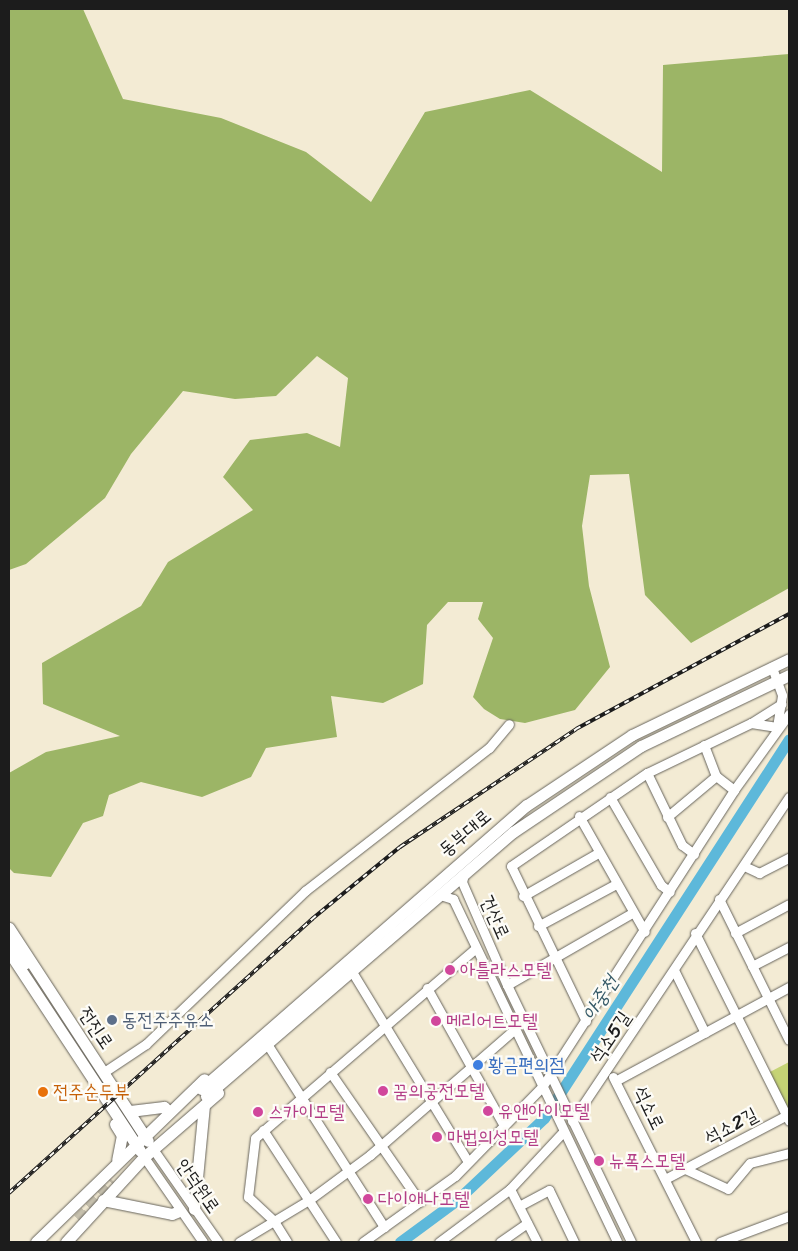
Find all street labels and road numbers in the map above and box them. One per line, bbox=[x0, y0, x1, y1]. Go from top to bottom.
street label: 동부대로 bbox=[434, 805, 496, 861]
street label: 건산로 bbox=[475, 891, 515, 943]
street label: 전진로 bbox=[74, 1003, 118, 1053]
street label: 석소5길 bbox=[584, 1007, 636, 1067]
street label: 석소로 bbox=[629, 1082, 669, 1134]
street label: 석소2길 bbox=[701, 1103, 761, 1149]
street label: 안덕원로 bbox=[171, 1154, 225, 1218]

